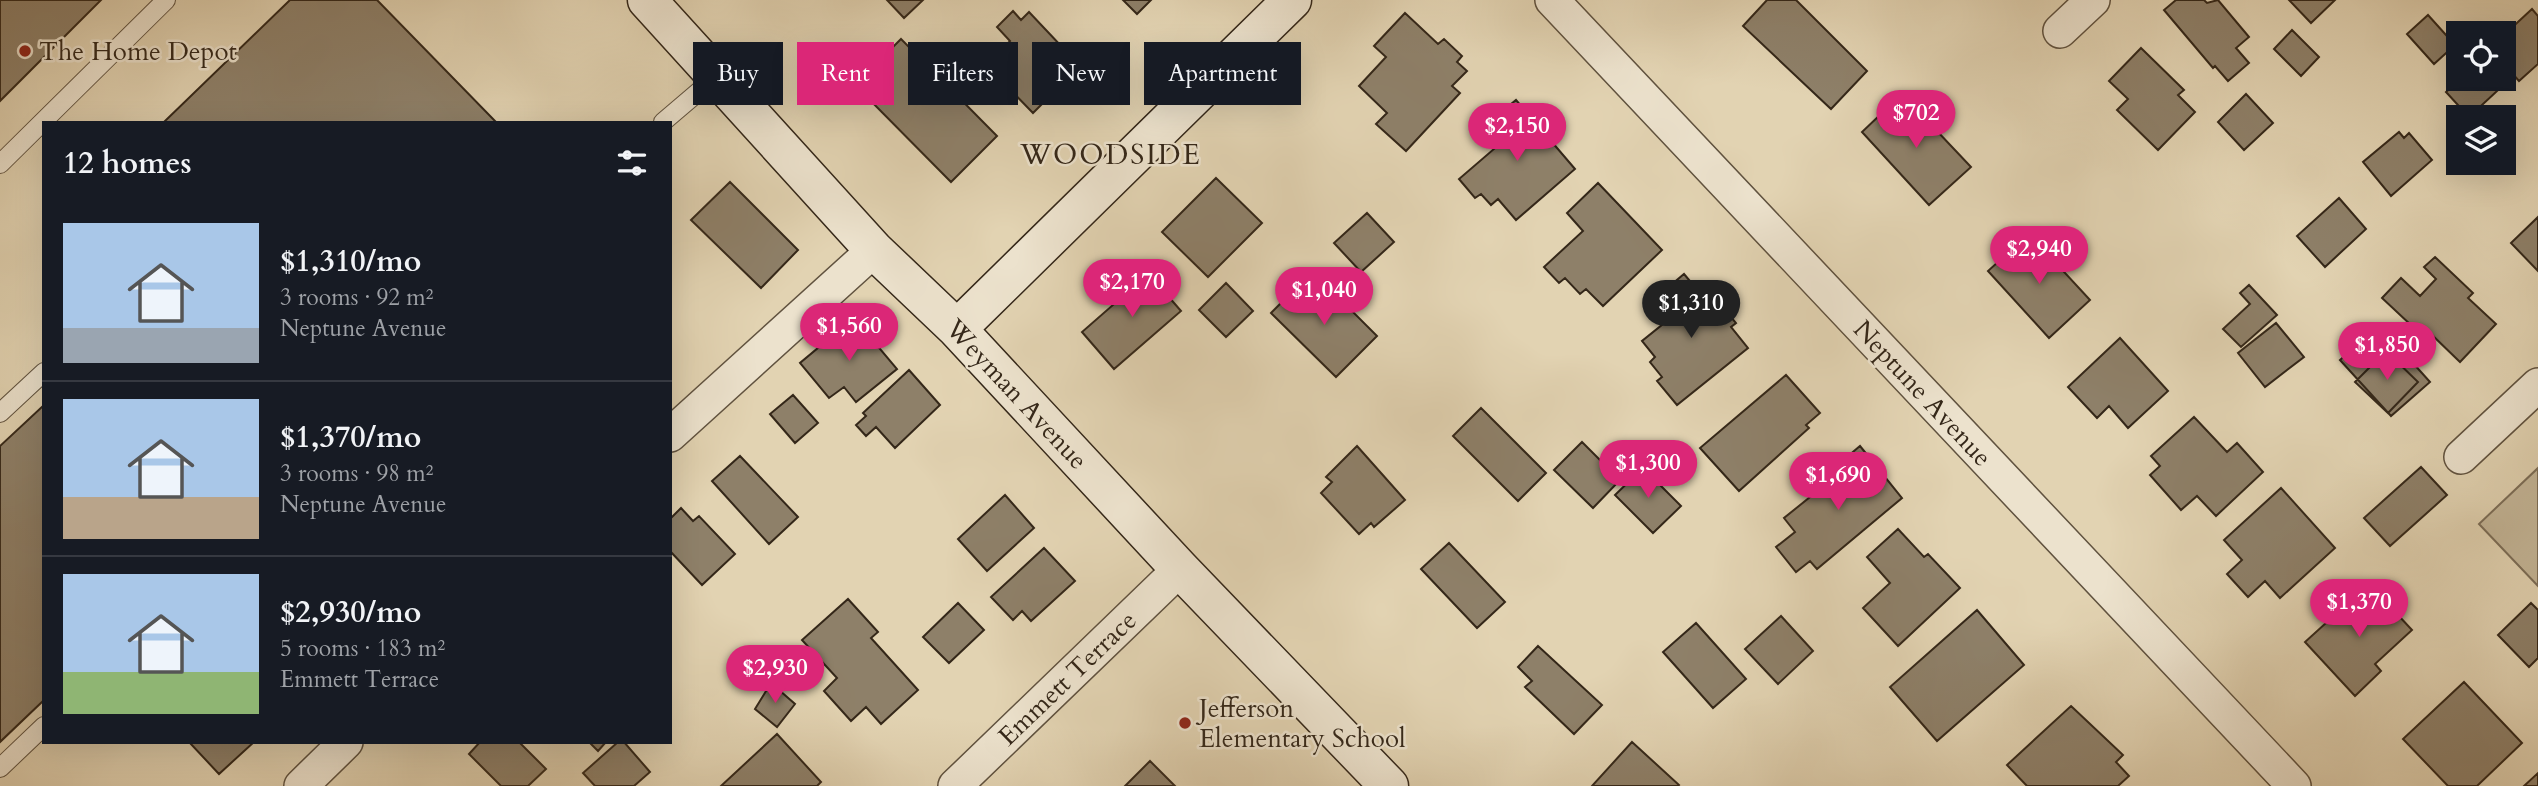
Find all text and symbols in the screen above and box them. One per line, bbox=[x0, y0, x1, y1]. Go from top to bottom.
map controls bbox=[2446, 21, 2516, 175]
button: locate bbox=[2446, 21, 2516, 91]
place label: The Home Depot bbox=[39, 34, 237, 69]
chip: Buy bbox=[693, 42, 783, 105]
chip: Rent bbox=[797, 42, 894, 105]
chip: Filters bbox=[908, 42, 1018, 105]
chip: New bbox=[1032, 42, 1130, 105]
chip: Apartment bbox=[1144, 42, 1301, 105]
marker: The Home Depot bbox=[17, 43, 33, 59]
pin: $702 bbox=[1875, 90, 1957, 150]
text: $702 bbox=[1892, 97, 1940, 128]
pin: $2,150 bbox=[1460, 104, 1574, 163]
button: layers bbox=[2446, 105, 2516, 175]
text: $2,150 bbox=[1484, 110, 1550, 141]
district label: WOODSIDE bbox=[1019, 136, 1202, 174]
text: 12 homes bbox=[63, 143, 192, 184]
icon: filters bbox=[613, 144, 651, 182]
pin: $2,940 bbox=[1982, 226, 2096, 286]
text: $2,940 bbox=[2006, 233, 2072, 264]
text: $1,310/mo bbox=[280, 241, 421, 282]
icon: home bbox=[119, 251, 203, 335]
pin: $2,170 bbox=[1075, 260, 1189, 319]
text: $2,170 bbox=[1099, 266, 1165, 297]
pin: $1,040 bbox=[1267, 268, 1381, 327]
text: $1,040 bbox=[1291, 274, 1357, 305]
pin: $1,310 bbox=[1634, 280, 1748, 340]
text: 3 rooms · 92 m² bbox=[280, 282, 433, 313]
text: $1,310 bbox=[1658, 287, 1724, 318]
pin: $1,560 bbox=[792, 304, 906, 363]
text: $1,560 bbox=[816, 310, 882, 341]
street label: Weyman Avenue bbox=[937, 311, 1095, 477]
text: Neptune Avenue bbox=[280, 313, 446, 344]
street label: Neptune Avenue bbox=[1846, 313, 2000, 474]
pin: $1,850 bbox=[2330, 322, 2444, 382]
text: $1,850 bbox=[2354, 329, 2420, 360]
text: $1,370/mo bbox=[280, 417, 421, 458]
icon: home bbox=[119, 427, 203, 511]
pin: $1,300 bbox=[1591, 440, 1705, 500]
text: $1,300 bbox=[1615, 447, 1681, 478]
pin: $1,690 bbox=[1781, 452, 1895, 512]
text: 3 rooms · 98 m² bbox=[280, 458, 433, 489]
text: $1,690 bbox=[1805, 459, 1871, 490]
text: Neptune Avenue bbox=[280, 489, 446, 520]
pin: $1,370 bbox=[2302, 580, 2416, 639]
text: $1,370 bbox=[2326, 586, 2392, 617]
text: $2,930/mo bbox=[280, 592, 421, 633]
icon: home bbox=[119, 602, 203, 686]
street label: Emmett Terrace bbox=[990, 603, 1144, 753]
text: 5 rooms · 183 m² bbox=[280, 633, 445, 664]
pin: $2,930 bbox=[718, 646, 832, 705]
text: $2,930 bbox=[742, 652, 808, 683]
text: Emmett Terrace bbox=[280, 664, 439, 695]
place label: Jefferson Elementary School bbox=[1195, 691, 1406, 756]
marker: Jefferson Elementary School bbox=[1177, 715, 1193, 731]

